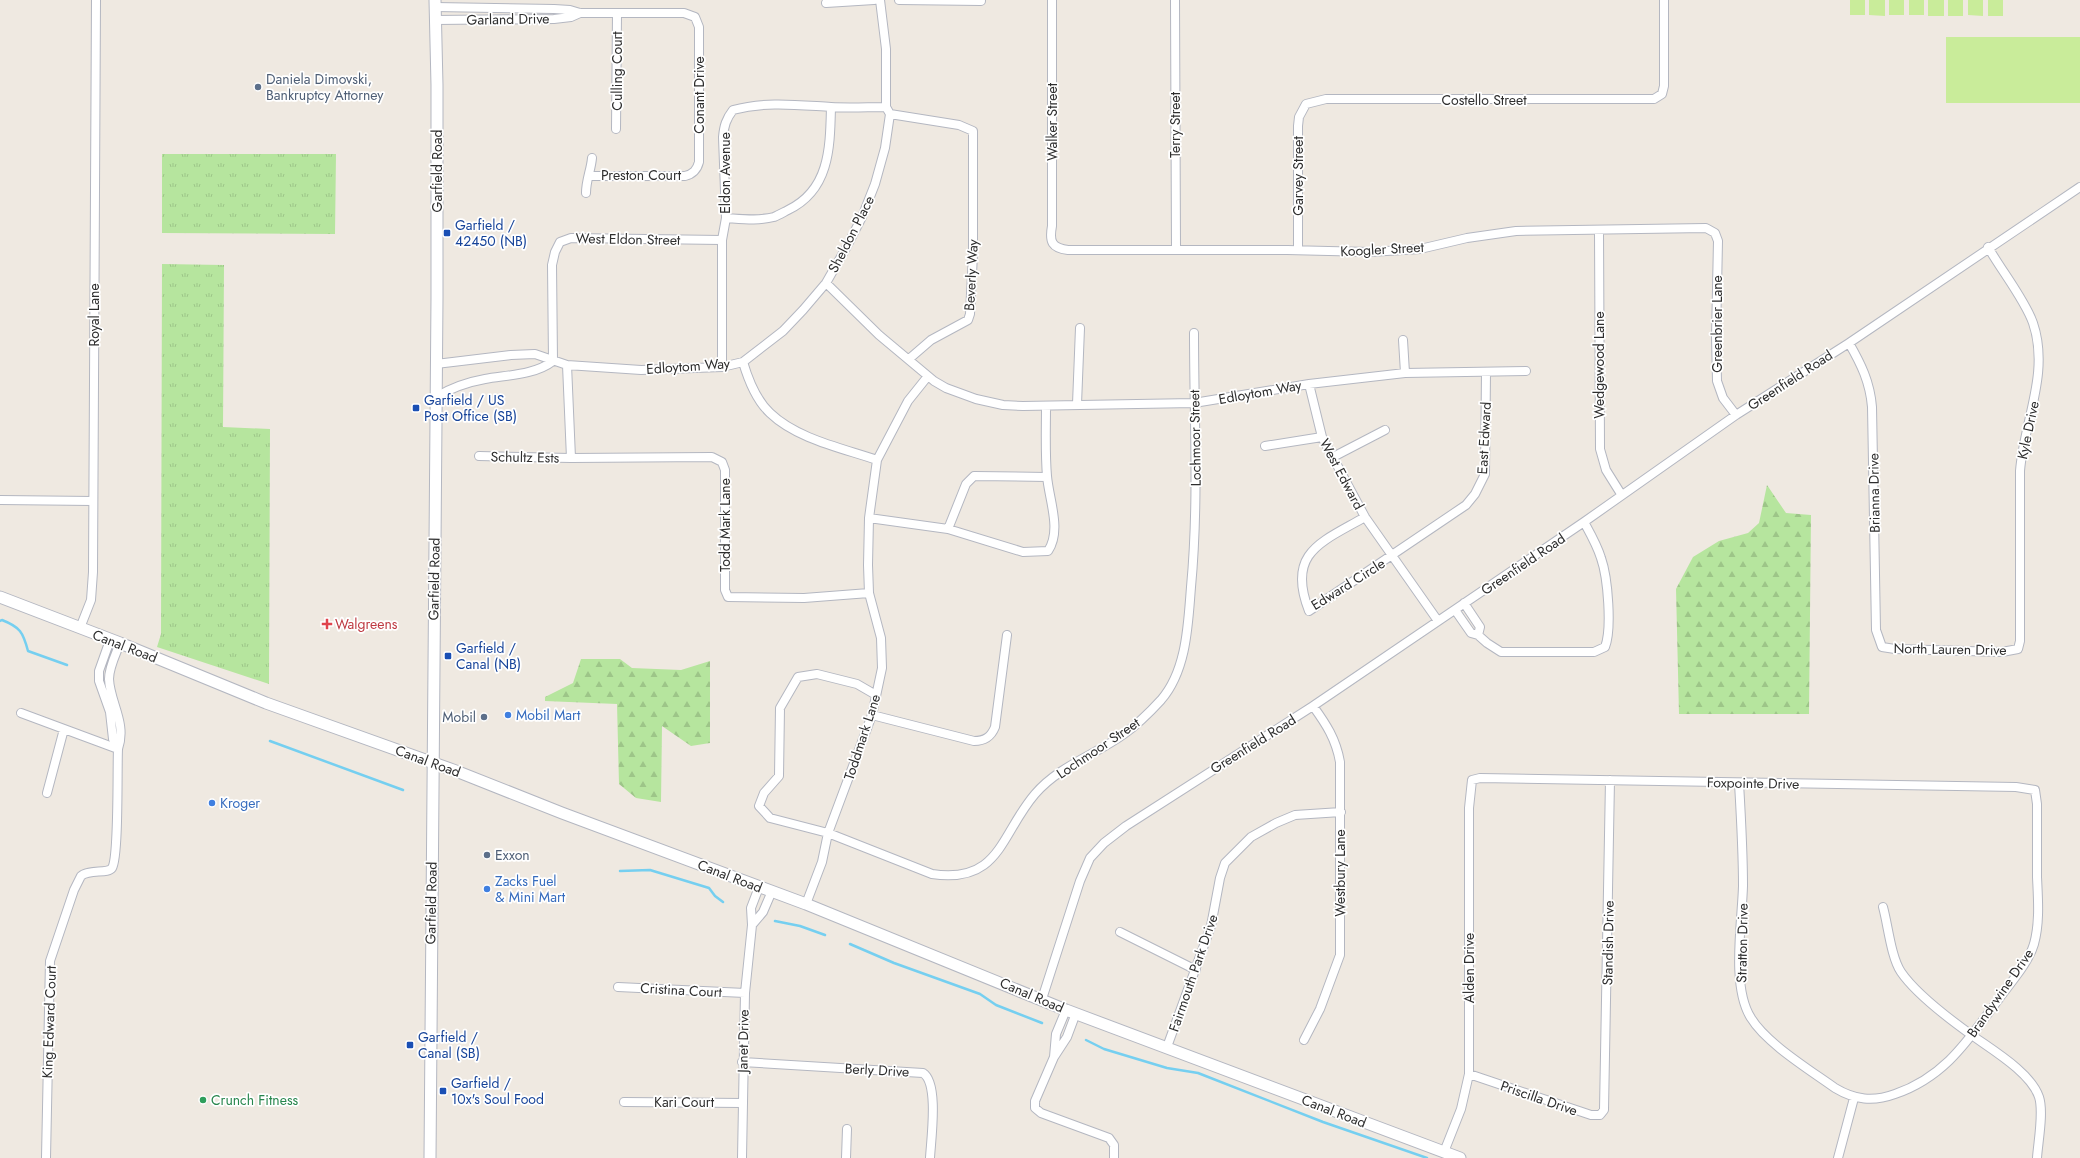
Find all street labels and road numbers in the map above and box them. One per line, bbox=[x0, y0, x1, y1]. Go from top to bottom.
street label: Garland Drive bbox=[466, 8, 550, 30]
street label: Culling Court bbox=[607, 31, 627, 111]
street label: Conant Drive bbox=[689, 56, 709, 134]
street label: Walker Street bbox=[1042, 82, 1062, 161]
street label: Costello Street bbox=[1441, 90, 1527, 110]
street label: Terry Street bbox=[1165, 91, 1185, 158]
street label: Garfield Road bbox=[427, 130, 447, 212]
street label: Eldon Avenue bbox=[715, 132, 735, 214]
street label: Garvey Street bbox=[1288, 136, 1308, 216]
street label: Preston Court bbox=[601, 165, 682, 185]
street label: Sheldon Place bbox=[823, 192, 879, 276]
street label: West Eldon Street bbox=[576, 228, 681, 250]
street label: Koogler Street bbox=[1340, 237, 1425, 261]
street label: Beverly Way bbox=[959, 238, 983, 311]
street label: Greenbrier Lane bbox=[1707, 275, 1727, 373]
street label: Royal Lane bbox=[84, 283, 104, 347]
street label: Wedgewood Lane bbox=[1589, 311, 1609, 419]
street label: Greenfield Road bbox=[1744, 345, 1836, 415]
street label: Edloytom Way bbox=[645, 353, 731, 379]
street label: Edloytom Way bbox=[1217, 375, 1304, 409]
street label: Lochmoor Street bbox=[1184, 389, 1206, 486]
street label: Kyle Drive bbox=[2012, 399, 2044, 461]
street label: East Edward bbox=[1472, 401, 1496, 475]
street label: West Edward bbox=[1315, 435, 1369, 513]
street label: Schultz Ests bbox=[491, 446, 560, 468]
street label: Brianna Drive bbox=[1863, 453, 1885, 533]
street label: Todd Mark Lane bbox=[715, 478, 735, 572]
street label: Greenfield Road bbox=[1477, 528, 1569, 600]
street label: Garfield Road bbox=[423, 537, 445, 621]
street label: Edward Circle bbox=[1307, 553, 1389, 615]
street label: Canal Road bbox=[90, 624, 160, 668]
street label: North Lauren Drive bbox=[1893, 638, 2007, 660]
street label: Toddmark Lane bbox=[839, 692, 885, 782]
street label: Greenfield Road bbox=[1206, 710, 1300, 778]
street label: Lochmoor Street bbox=[1052, 712, 1144, 783]
street label: Canal Road bbox=[393, 740, 463, 782]
street label: Foxpointe Drive bbox=[1707, 772, 1799, 794]
street label: Westbury Lane bbox=[1330, 829, 1350, 917]
street label: Canal Road bbox=[695, 854, 765, 898]
street label: Garfield Road bbox=[420, 861, 442, 945]
street label: Standish Drive bbox=[1597, 900, 1619, 986]
street label: Stratton Drive bbox=[1731, 903, 1753, 983]
street label: Fairmouth Park Drive bbox=[1164, 912, 1222, 1034]
street label: Alden Drive bbox=[1459, 933, 1479, 1003]
street label: Brandywine Drive bbox=[1962, 945, 2038, 1041]
street label: King Edward Court bbox=[37, 965, 61, 1079]
street label: Canal Road bbox=[997, 973, 1067, 1017]
street label: Cristina Court bbox=[640, 978, 723, 1002]
street label: Janet Drive bbox=[732, 1009, 754, 1075]
street label: Berly Drive bbox=[844, 1058, 910, 1082]
street label: Priscilla Drive bbox=[1498, 1075, 1580, 1121]
street label: Canal Road bbox=[1299, 1089, 1369, 1133]
street label: Kari Court bbox=[654, 1092, 715, 1112]

